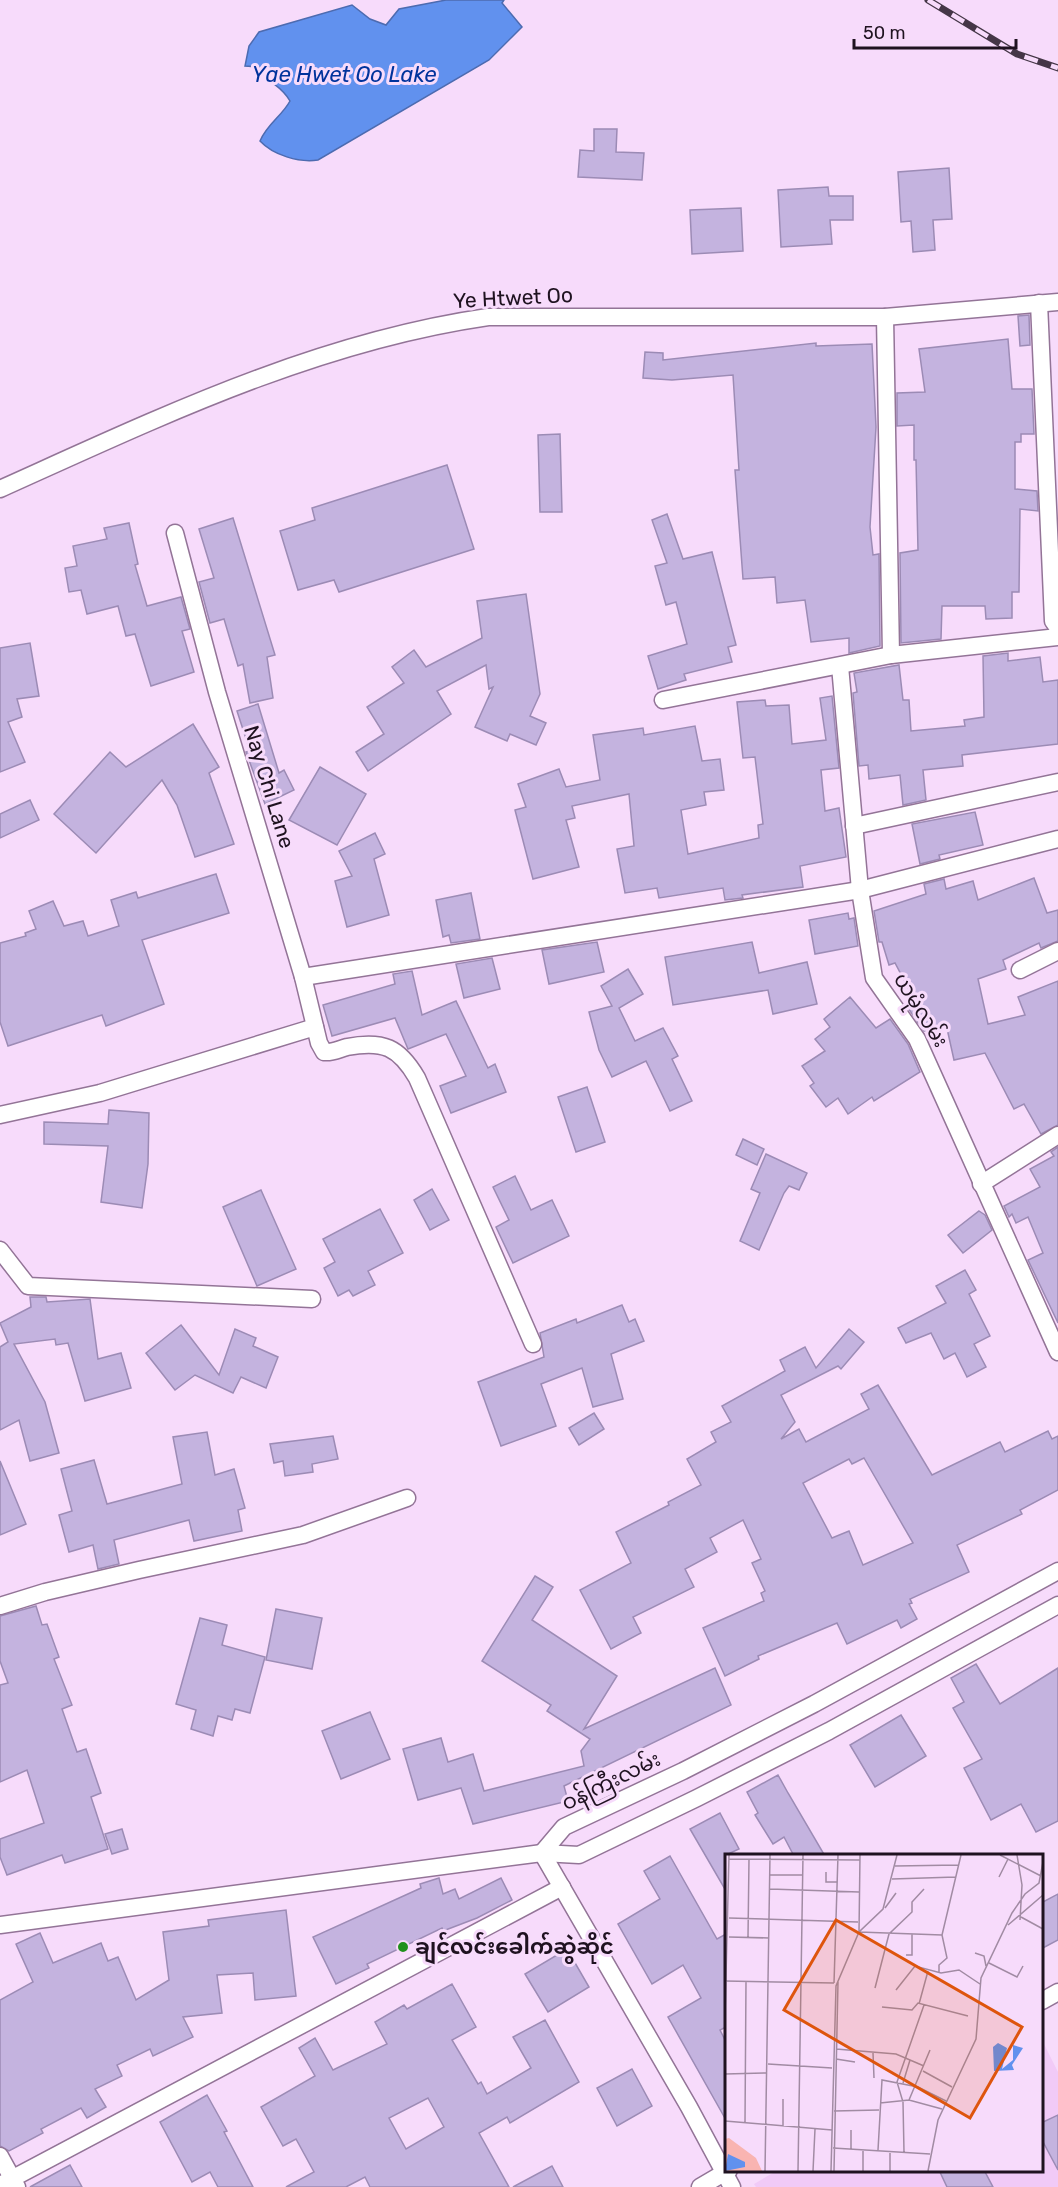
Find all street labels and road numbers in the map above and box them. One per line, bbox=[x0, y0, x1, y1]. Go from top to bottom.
street label: Ye Htwet Oo bbox=[452, 282, 573, 313]
street label: Nay Chi Lane bbox=[239, 722, 300, 851]
street label: ယမုံလမ်း bbox=[885, 966, 957, 1054]
street label: ဝန်ကြီးလမ်း bbox=[556, 1743, 667, 1820]

